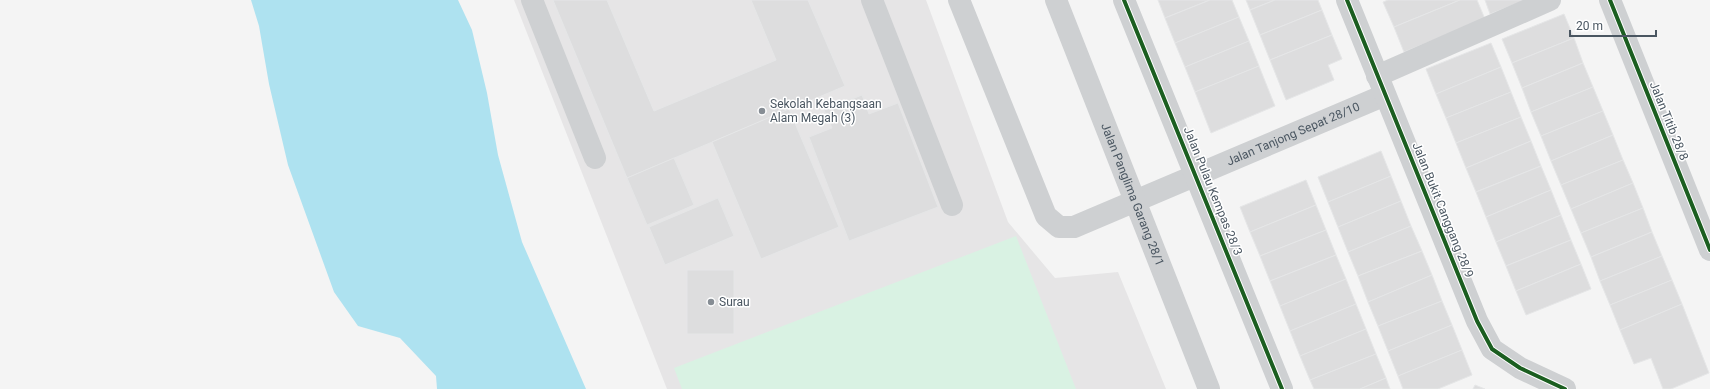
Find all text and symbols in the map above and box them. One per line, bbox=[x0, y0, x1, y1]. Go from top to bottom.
scale bar bbox=[1570, 12, 1656, 38]
text: 20 m bbox=[1576, 19, 1603, 33]
street label: Jalan Titib 28/8 bbox=[1647, 80, 1691, 163]
place label: Sekolah Kebangsaan Alam Megah (3) bbox=[770, 97, 882, 125]
street label: Jalan Tanjong Sepat 28/10 bbox=[1224, 99, 1362, 168]
marker: Sekolah Kebangsaan Alam Megah (3) bbox=[757, 106, 767, 116]
street label: Jalan Panglima Garang 28/1 bbox=[1098, 121, 1167, 268]
street label: Jalan Pulau Kempas 28/3 bbox=[1181, 125, 1245, 257]
street label: Jalan Bukit Canggang 28/9 bbox=[1409, 140, 1477, 280]
place label: Surau bbox=[719, 295, 750, 309]
marker: Surau bbox=[706, 297, 716, 307]

